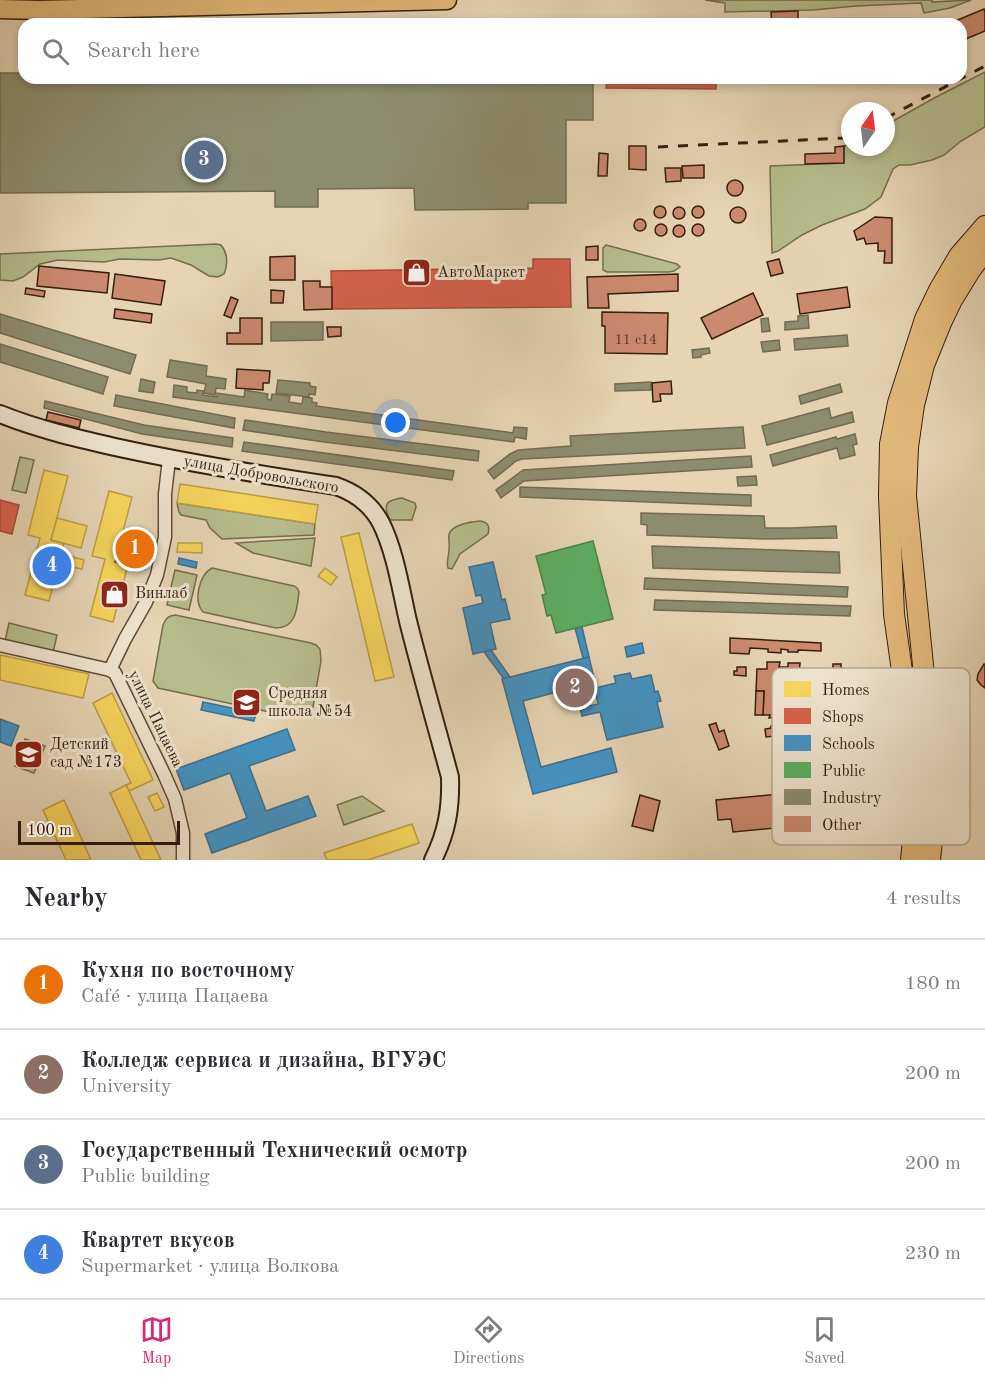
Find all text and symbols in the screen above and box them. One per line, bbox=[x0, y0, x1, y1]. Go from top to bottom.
search box bbox=[18, 18, 967, 84]
icon: search bbox=[39, 35, 72, 68]
text: Search here bbox=[87, 40, 200, 62]
north arrow bbox=[841, 102, 895, 156]
pin: 3 bbox=[184, 138, 224, 182]
shop icon: АвтоМаркет bbox=[400, 257, 432, 289]
place label: АвтоМаркет bbox=[437, 265, 525, 281]
house number: 11 с14 bbox=[615, 333, 657, 347]
your location bbox=[381, 408, 410, 437]
street label: улица Добровольского bbox=[182, 453, 340, 497]
pin: 1 bbox=[116, 526, 154, 572]
pin: 4 bbox=[32, 544, 72, 588]
shop icon: Винлаб bbox=[98, 578, 130, 610]
place label: Винлаб bbox=[135, 586, 187, 602]
pin: 2 bbox=[556, 666, 594, 710]
street label: улица Пацаева bbox=[125, 668, 185, 770]
legend bbox=[772, 668, 970, 845]
text: Homes bbox=[822, 683, 870, 699]
place label: Средняя школа №54 bbox=[268, 686, 352, 720]
school or university icon: Средняя школа №54 bbox=[231, 687, 263, 719]
text: Shops bbox=[822, 710, 864, 726]
place label: Детский сад №173 bbox=[50, 737, 122, 771]
text: Schools bbox=[822, 737, 875, 753]
school or university icon: Детский сад №173 bbox=[13, 738, 45, 770]
text: Public bbox=[822, 764, 865, 780]
text: Industry bbox=[822, 791, 882, 807]
scale bar bbox=[18, 818, 180, 846]
text: Other bbox=[822, 818, 862, 834]
text: 100 m bbox=[27, 823, 72, 839]
text: Nearby bbox=[24, 886, 108, 912]
text: 4 results bbox=[886, 889, 961, 909]
text: Кухня по восточному bbox=[81, 960, 295, 982]
text: 1 bbox=[38, 974, 49, 994]
text: 180 m bbox=[905, 974, 961, 994]
text: Café · улица Пацаева bbox=[81, 987, 269, 1007]
text: Колледж сервиса и дизайна, ВГУЭС bbox=[81, 1050, 446, 1072]
text: 2 bbox=[38, 1064, 49, 1084]
text: 200 m bbox=[905, 1064, 961, 1084]
text: University bbox=[81, 1077, 172, 1097]
text: Государственный Технический осмотр bbox=[81, 1140, 467, 1162]
text: 3 bbox=[38, 1154, 49, 1174]
text: 200 m bbox=[905, 1154, 961, 1174]
text: Public building bbox=[81, 1167, 210, 1187]
text: Квартет вкусов bbox=[81, 1230, 235, 1252]
text: 4 bbox=[38, 1244, 49, 1264]
text: 230 m bbox=[905, 1244, 961, 1264]
text: Supermarket · улица Волкова bbox=[81, 1257, 339, 1277]
tab: Map bbox=[140, 1313, 173, 1369]
tab: Directions bbox=[453, 1313, 524, 1369]
tab: Saved bbox=[804, 1313, 845, 1369]

